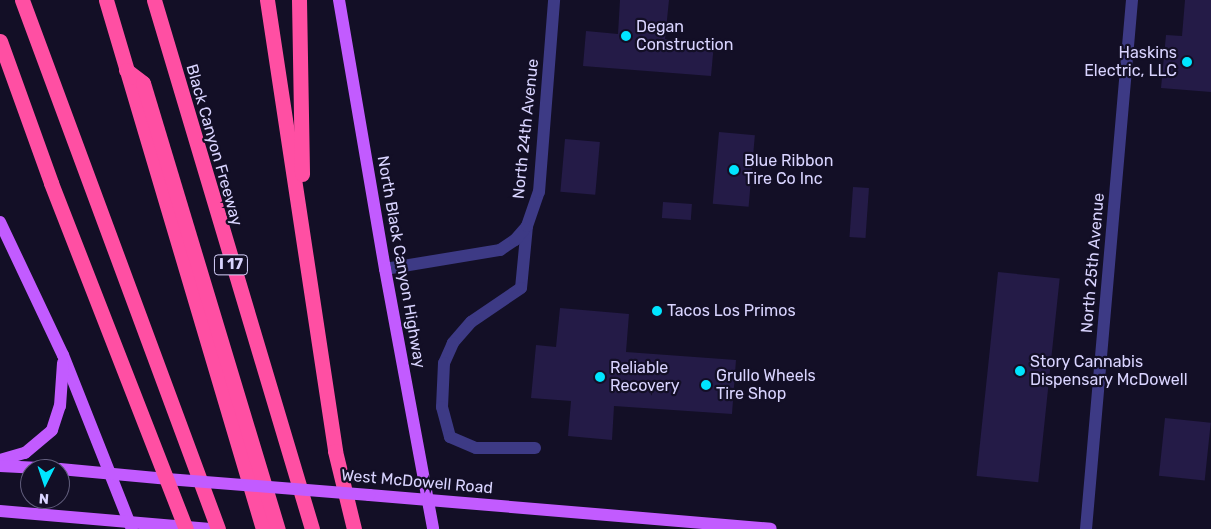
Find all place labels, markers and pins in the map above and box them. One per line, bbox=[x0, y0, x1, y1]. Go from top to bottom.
place label: Degan Construction bbox=[636, 17, 733, 55]
marker: Degan Construction bbox=[620, 30, 632, 42]
place label: Haskins Electric, LLC bbox=[1084, 43, 1177, 81]
marker: Haskins Electric, LLC bbox=[1181, 56, 1193, 68]
place label: Blue Ribbon Tire Co Inc bbox=[744, 151, 833, 189]
marker: Blue Ribbon Tire Co Inc bbox=[728, 164, 740, 176]
place label: Tacos Los Primos bbox=[667, 301, 796, 321]
marker: Tacos Los Primos bbox=[651, 305, 663, 317]
place label: Story Cannabis Dispensary McDowell bbox=[1030, 352, 1188, 390]
place label: Reliable Recovery bbox=[610, 358, 679, 396]
marker: Story Cannabis Dispensary McDowell bbox=[1014, 365, 1026, 377]
place label: Grullo Wheels Tire Shop bbox=[716, 366, 816, 404]
marker: Reliable Recovery bbox=[594, 371, 606, 383]
marker: Grullo Wheels Tire Shop bbox=[700, 379, 712, 391]

